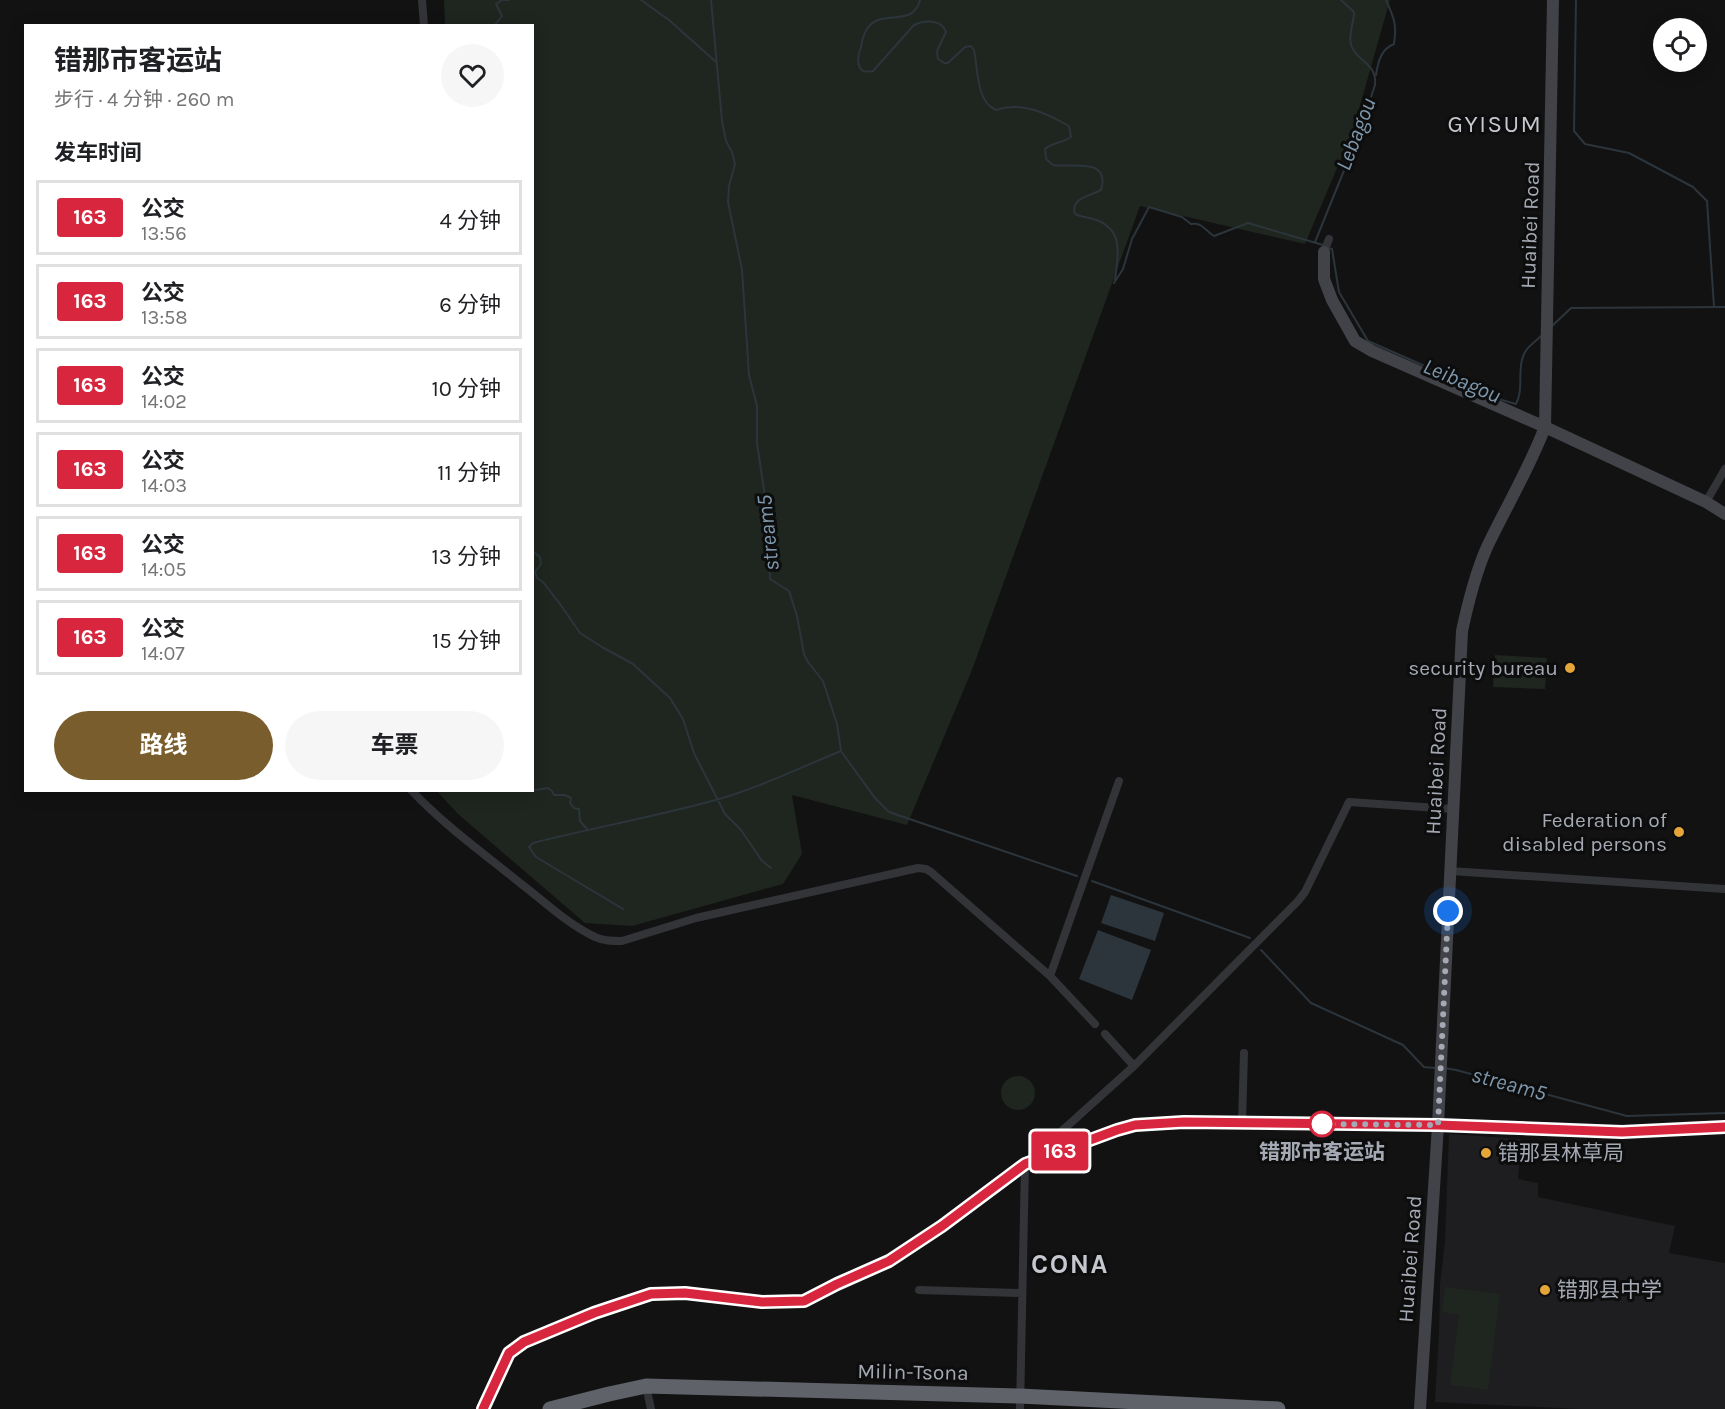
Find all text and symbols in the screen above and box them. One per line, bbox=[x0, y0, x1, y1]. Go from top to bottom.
map controls bbox=[1653, 18, 1707, 72]
button: locate bbox=[1653, 18, 1707, 72]
text: 错那市客运站 bbox=[54, 44, 222, 77]
button: heart bbox=[441, 44, 504, 107]
text: 步行 · 4 分钟 · 260 m bbox=[54, 88, 234, 111]
water label: Lebagou bbox=[1330, 94, 1382, 174]
district label: GYISUM bbox=[1448, 110, 1542, 138]
text: 发车时间 bbox=[54, 140, 142, 166]
street label: Huaibei Road bbox=[1516, 161, 1544, 289]
text: 公交 bbox=[141, 196, 185, 222]
text: 163 bbox=[73, 205, 107, 229]
text: 4 分钟 bbox=[439, 208, 501, 234]
text: 13:56 bbox=[141, 222, 187, 245]
text: 公交 bbox=[141, 280, 185, 306]
text: 163 bbox=[73, 289, 107, 313]
text: 6 分钟 bbox=[439, 292, 501, 318]
text: 13:58 bbox=[141, 306, 188, 329]
water label: Leibagou bbox=[1419, 353, 1505, 409]
text: 公交 bbox=[141, 364, 185, 390]
text: 163 bbox=[73, 373, 107, 397]
text: 10 分钟 bbox=[431, 376, 501, 402]
text: 14:02 bbox=[141, 390, 187, 413]
text: 公交 bbox=[141, 448, 185, 474]
text: 163 bbox=[73, 457, 107, 481]
text: 11 分钟 bbox=[437, 460, 501, 486]
text: 14:03 bbox=[141, 474, 187, 497]
water label: stream5 bbox=[751, 494, 785, 572]
text: 公交 bbox=[141, 532, 185, 558]
text: 163 bbox=[73, 541, 107, 565]
text: 13 分钟 bbox=[432, 544, 501, 570]
text: 14:05 bbox=[141, 558, 187, 581]
text: 公交 bbox=[141, 616, 185, 642]
text: 163 bbox=[73, 625, 107, 649]
text: 15 分钟 bbox=[432, 628, 501, 654]
text: 14:07 bbox=[141, 642, 185, 665]
place label: security bureau bbox=[1408, 656, 1558, 680]
marker: security bureau bbox=[1563, 661, 1577, 675]
street label: Huaibei Road bbox=[1421, 707, 1451, 835]
button: 路线 bbox=[54, 711, 273, 780]
button: 车票 bbox=[285, 711, 504, 780]
place label: Federation of disabled persons bbox=[1502, 808, 1668, 856]
marker: Federation of disabled persons bbox=[1672, 825, 1686, 839]
your location bbox=[1433, 896, 1463, 926]
water label: stream5 bbox=[1469, 1062, 1549, 1106]
marker: 错那市客运站 bbox=[1309, 1111, 1335, 1137]
line badge: 163 bbox=[1026, 1132, 1094, 1170]
text: 163 bbox=[1043, 1139, 1077, 1163]
place label: 错那市客运站 bbox=[1259, 1140, 1385, 1164]
place label: 错那县林草局 bbox=[1498, 1141, 1624, 1165]
marker: 错那县林草局 bbox=[1479, 1146, 1493, 1160]
street label: Huaibei Road bbox=[1394, 1195, 1426, 1323]
district label: CONA bbox=[1031, 1248, 1109, 1280]
place label: 错那县中学 bbox=[1557, 1278, 1662, 1302]
marker: 错那县中学 bbox=[1538, 1283, 1552, 1297]
street label: Milin-Tsona bbox=[857, 1359, 969, 1385]

